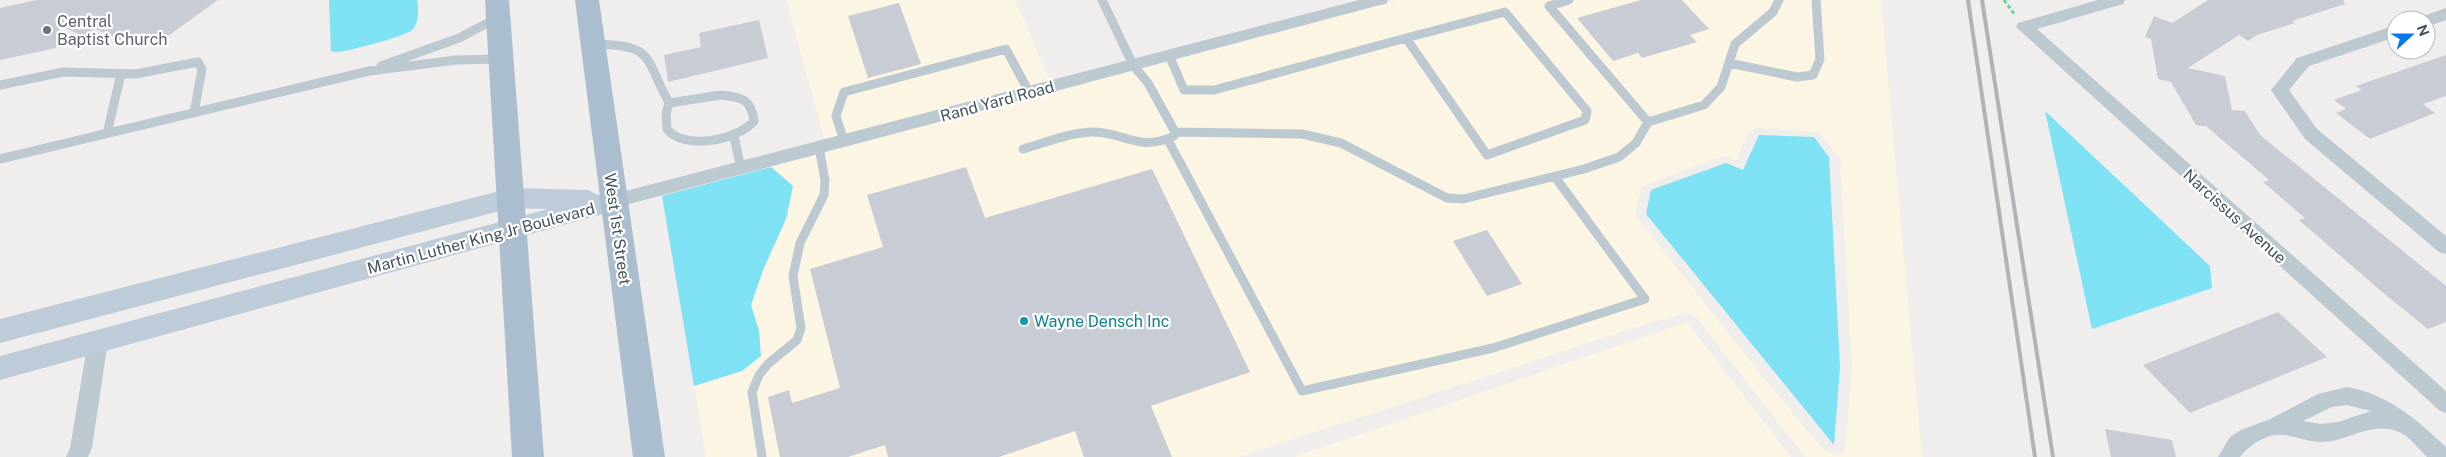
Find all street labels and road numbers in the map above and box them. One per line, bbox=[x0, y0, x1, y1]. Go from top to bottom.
street label: Rand Yard Road bbox=[938, 77, 1056, 126]
street label: Narcissus Avenue bbox=[2179, 165, 2290, 268]
street label: West 1st Street bbox=[600, 172, 635, 286]
street label: Martin Luther King Jr Boulevard bbox=[365, 199, 597, 278]

